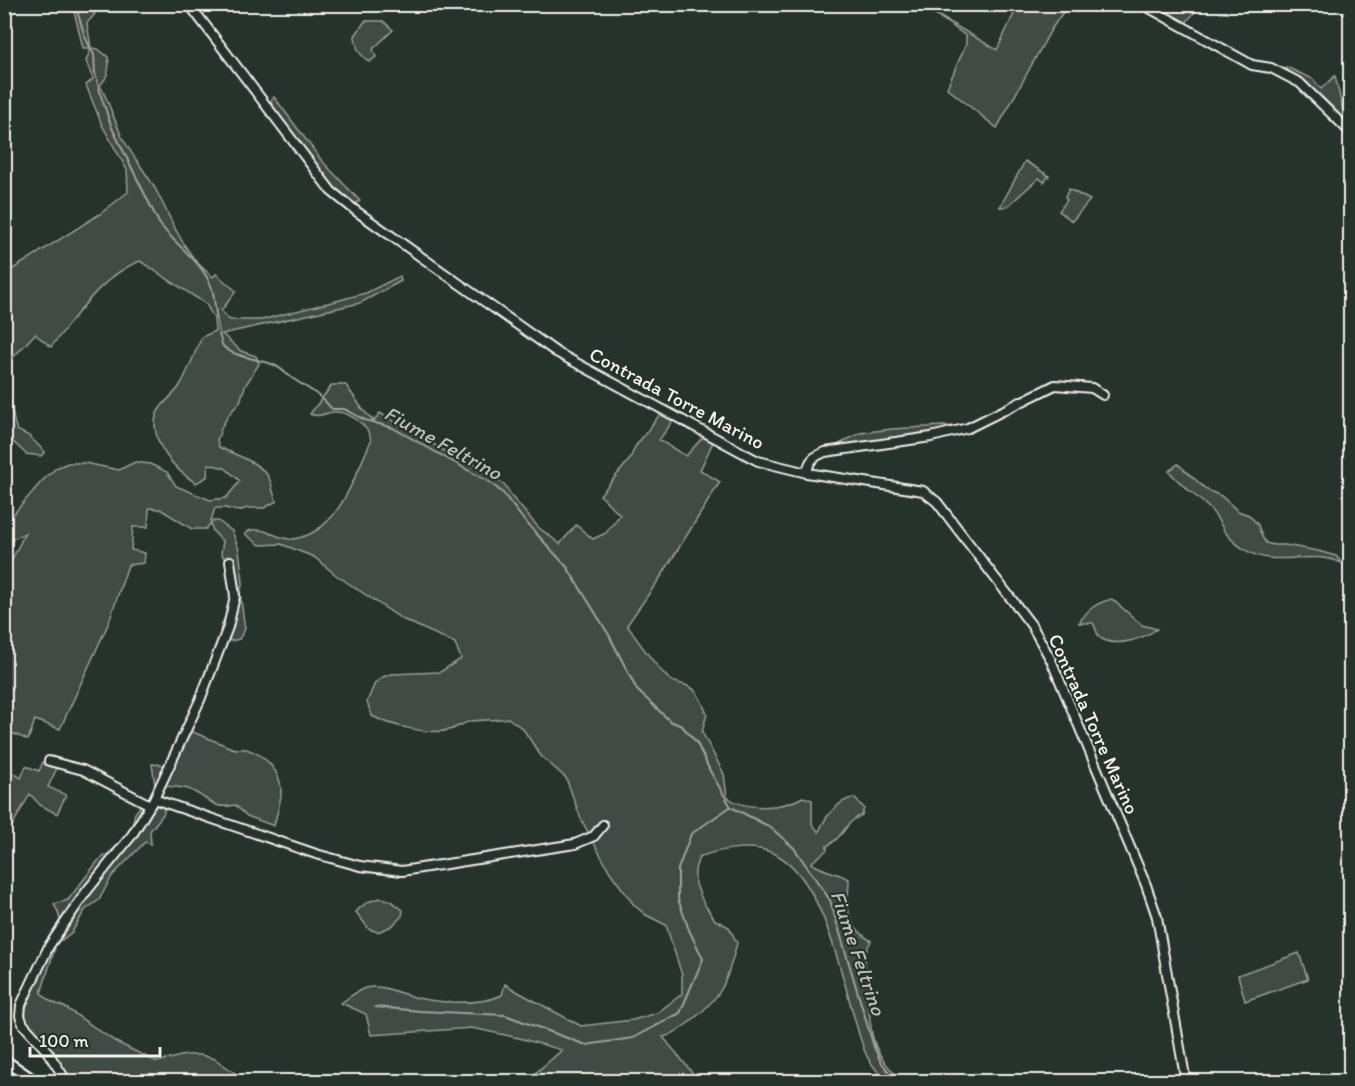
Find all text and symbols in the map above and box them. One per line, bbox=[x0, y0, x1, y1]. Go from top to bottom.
street label: Contrada Torre Marino bbox=[585, 342, 769, 454]
water label: Fiume Feltrino bbox=[380, 400, 508, 486]
street label: Contrada Torre Marino bbox=[1043, 630, 1145, 818]
water label: Fiume Feltrino bbox=[825, 887, 892, 1020]
scale bar bbox=[30, 1020, 160, 1058]
text: 100 m bbox=[39, 1030, 89, 1052]

